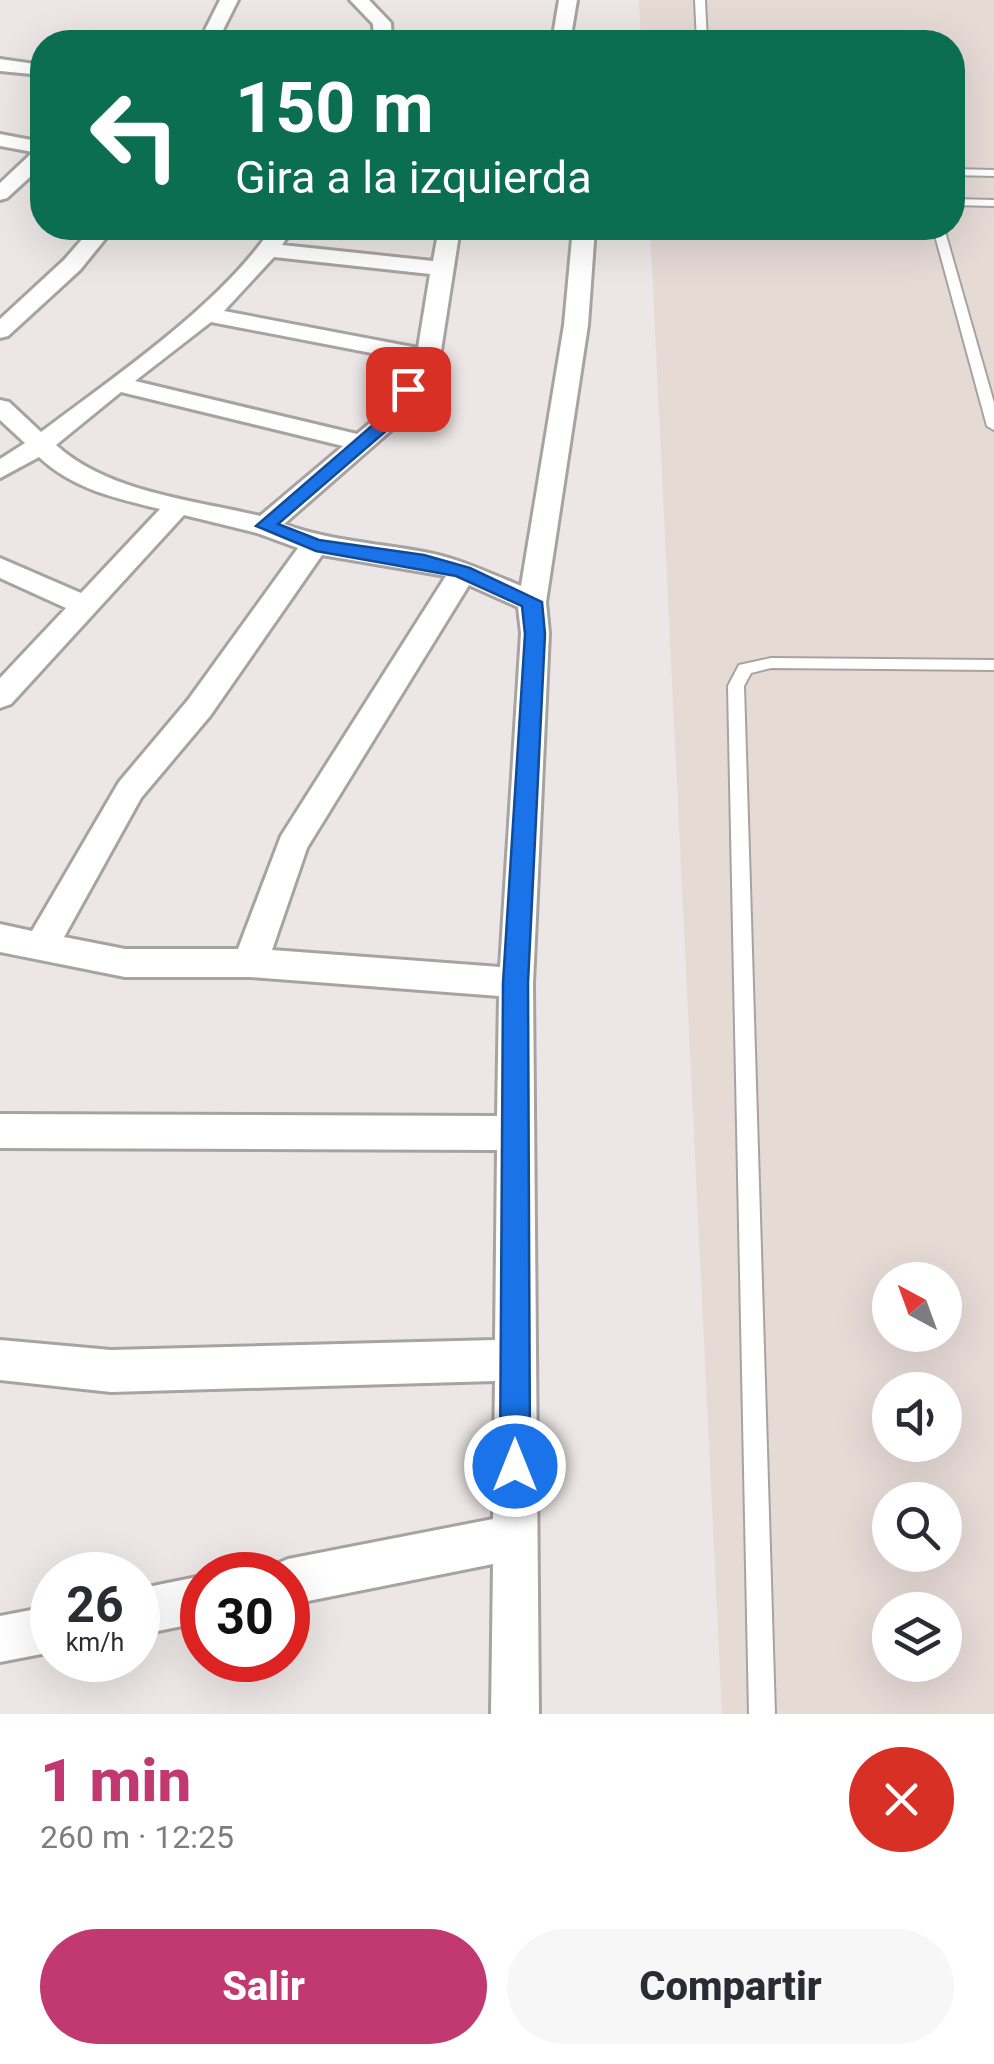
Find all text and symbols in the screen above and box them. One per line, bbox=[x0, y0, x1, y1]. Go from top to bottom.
text: 150 m bbox=[235, 67, 434, 149]
icon: left bbox=[70, 70, 200, 200]
text: Gira a la izquierda bbox=[235, 151, 592, 204]
pin bbox=[366, 347, 451, 432]
icon: arrive bbox=[381, 362, 436, 417]
north arrow bbox=[872, 1262, 962, 1352]
map controls bbox=[872, 1262, 962, 1682]
button: sound bbox=[872, 1372, 962, 1462]
position arrow bbox=[463, 1414, 567, 1518]
button: search bbox=[872, 1482, 962, 1572]
speed limit sign: 30 bbox=[180, 1552, 310, 1682]
text: 26 bbox=[66, 1576, 124, 1634]
button: layers bbox=[872, 1592, 962, 1682]
text: km/h bbox=[66, 1628, 124, 1657]
text: 1 min bbox=[40, 1745, 191, 1816]
button: close bbox=[849, 1747, 954, 1852]
text: 260 m · 12:25 bbox=[40, 1818, 234, 1856]
button: Salir bbox=[40, 1929, 487, 2044]
button: Compartir bbox=[507, 1929, 954, 2044]

